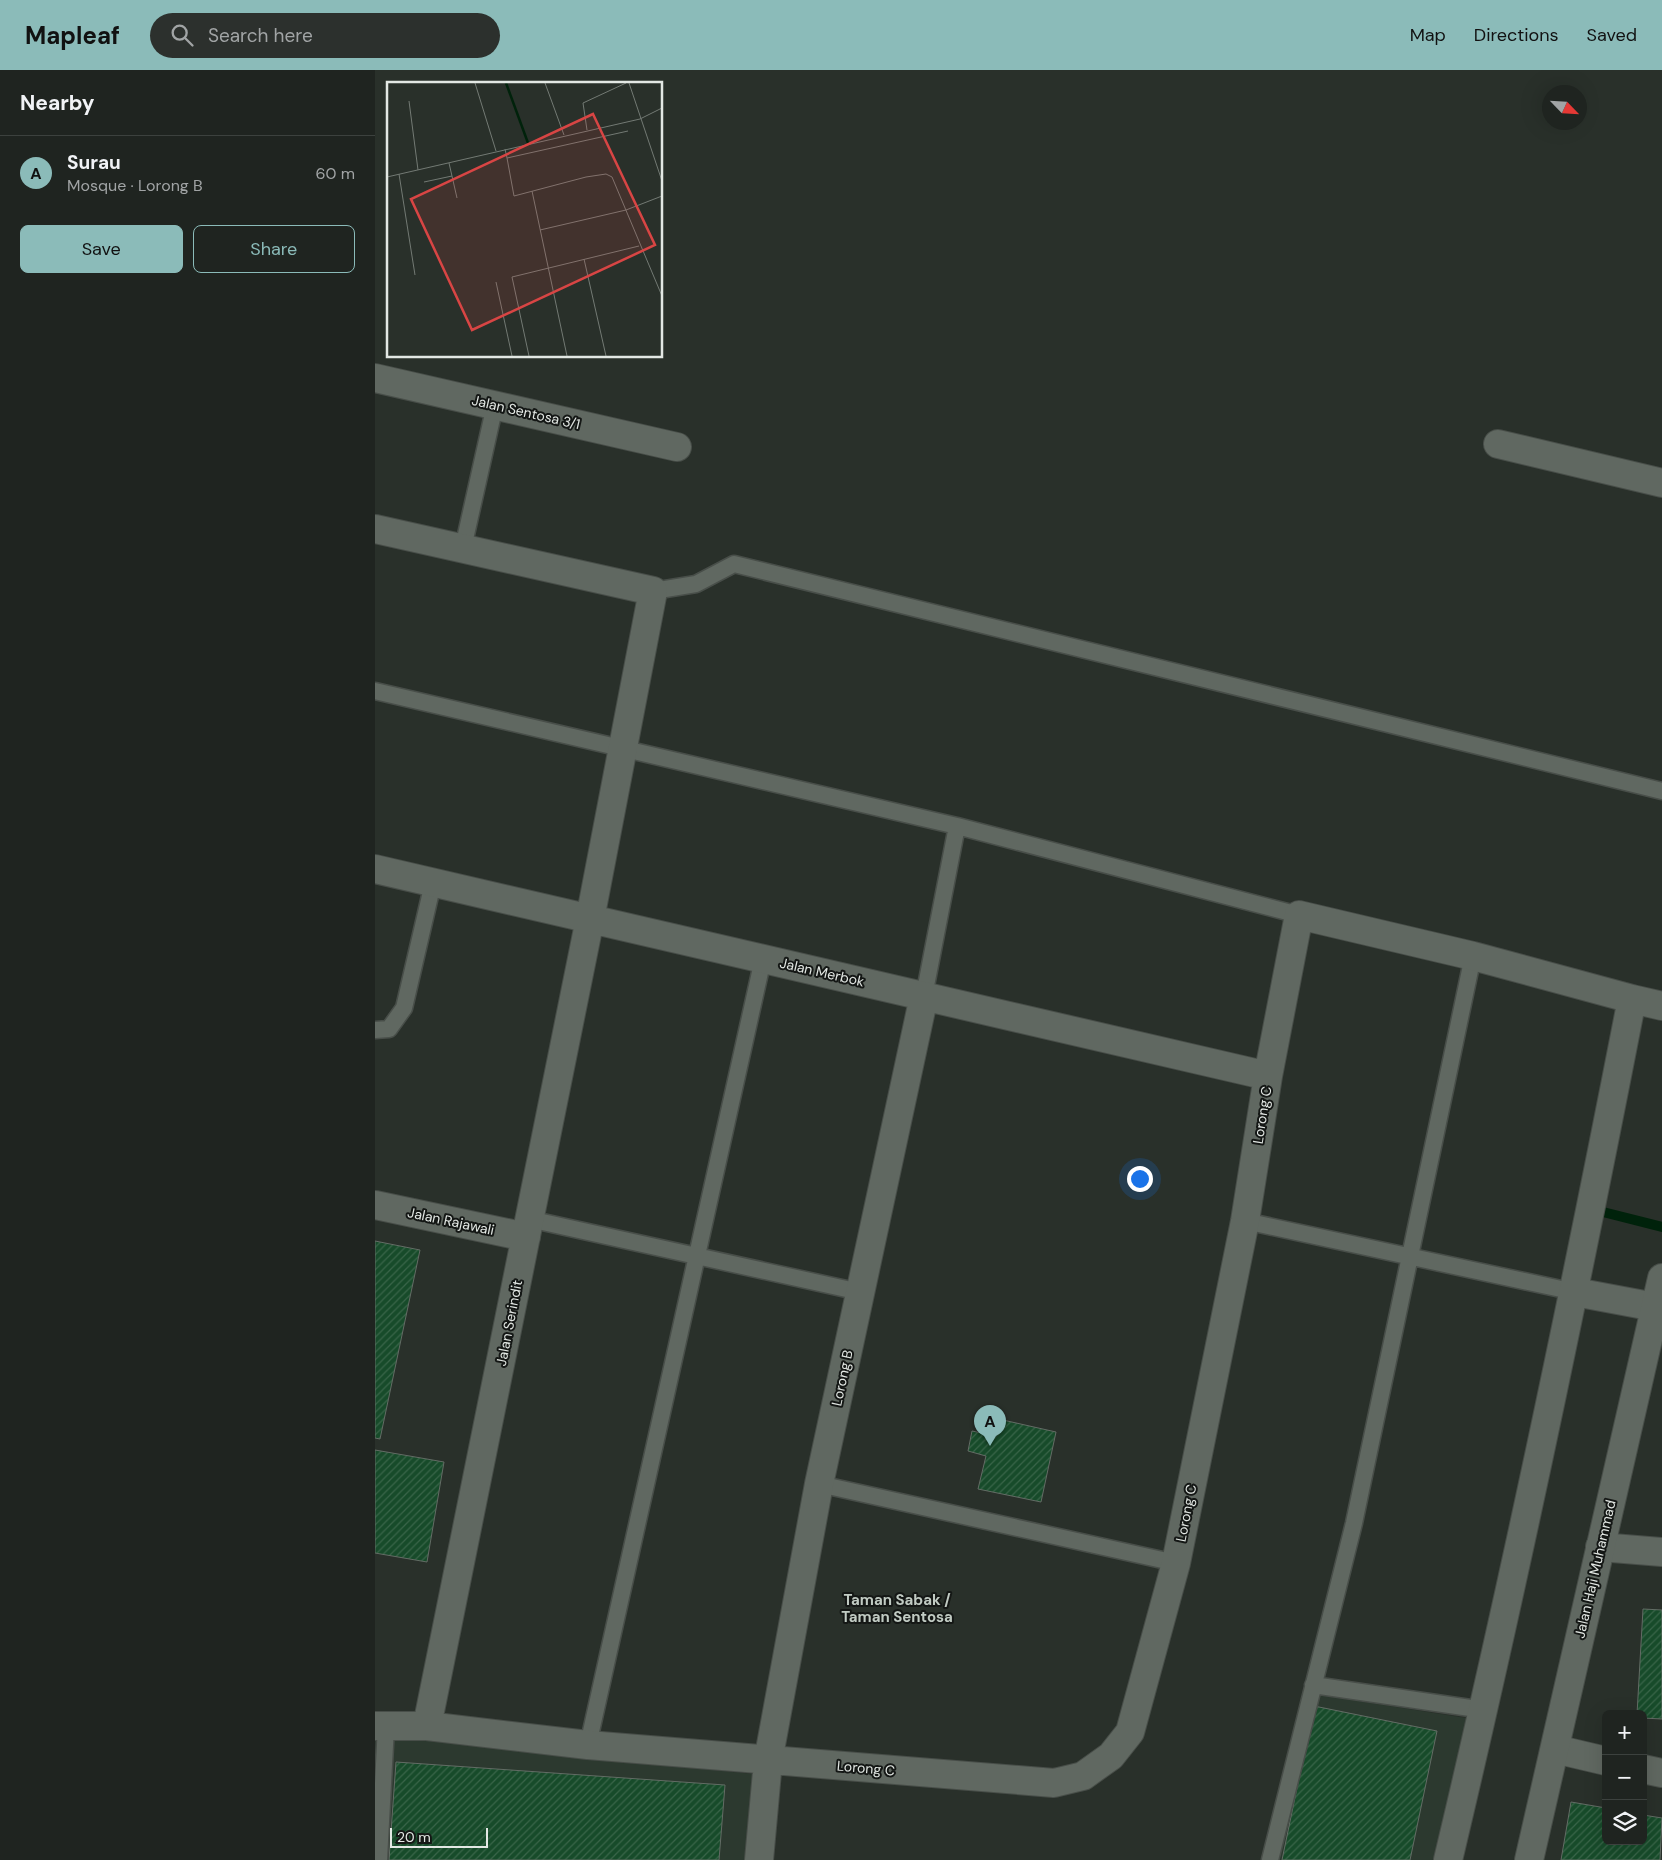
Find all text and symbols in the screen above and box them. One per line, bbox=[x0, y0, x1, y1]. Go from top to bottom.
search box bbox=[150, 13, 500, 58]
text: Mapleaf bbox=[25, 20, 120, 51]
icon: search bbox=[168, 21, 196, 49]
text: Search here bbox=[208, 23, 313, 48]
text: Map bbox=[1410, 23, 1446, 47]
text: Directions bbox=[1474, 23, 1559, 47]
text: Saved bbox=[1587, 23, 1637, 47]
inset map bbox=[387, 82, 663, 358]
north arrow bbox=[1542, 85, 1587, 130]
text: Nearby bbox=[20, 89, 94, 117]
text: Surau bbox=[67, 150, 121, 175]
text: A bbox=[30, 163, 42, 184]
text: 60 m bbox=[315, 163, 355, 184]
text: Mosque · Lorong B bbox=[67, 175, 203, 196]
button: Save bbox=[20, 225, 183, 273]
button: Share bbox=[193, 225, 355, 273]
street label: Jalan Sentosa 3/1 bbox=[470, 391, 582, 433]
street label: Jalan Merbok bbox=[778, 954, 866, 990]
street label: Lorong C bbox=[1249, 1085, 1275, 1145]
your location bbox=[1127, 1166, 1153, 1192]
street label: Jalan Rajawali bbox=[406, 1203, 496, 1239]
street label: Jalan Serindit bbox=[492, 1278, 526, 1368]
street label: Lorong B bbox=[827, 1348, 857, 1408]
pin: A bbox=[974, 1405, 1006, 1446]
street label: Lorong C bbox=[1172, 1483, 1200, 1543]
street label: Jalan Haji Muhammad bbox=[1570, 1498, 1620, 1640]
district label: Taman Sabak / Taman Sentosa bbox=[841, 1590, 953, 1627]
map controls bbox=[1602, 1710, 1647, 1845]
button: + bbox=[1602, 1710, 1647, 1755]
button: − bbox=[1602, 1755, 1647, 1800]
street label: Lorong C bbox=[836, 1756, 896, 1780]
button: layers bbox=[1602, 1800, 1647, 1845]
scale bar bbox=[390, 1825, 487, 1848]
text: 20 m bbox=[397, 1828, 431, 1846]

